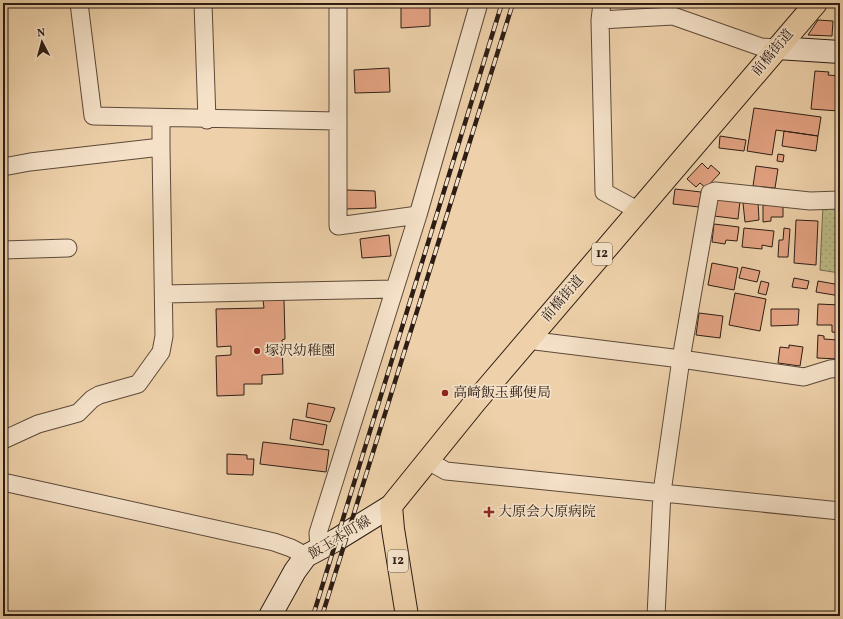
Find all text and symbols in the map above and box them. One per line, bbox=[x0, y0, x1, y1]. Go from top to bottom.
north arrow bbox=[22, 22, 62, 62]
street label: 前橋街道 bbox=[748, 25, 798, 81]
text: N bbox=[36, 26, 46, 41]
road number: 12 bbox=[592, 243, 612, 265]
street label: 前橋街道 bbox=[537, 272, 589, 326]
place label: 塚沢幼稚園 bbox=[265, 342, 335, 361]
marker: 塚沢幼稚園 bbox=[252, 346, 262, 356]
place label: 高崎飯玉郵便局 bbox=[453, 384, 551, 403]
marker: 高崎飯玉郵便局 bbox=[440, 388, 450, 398]
place label: 大原会大原病院 bbox=[498, 503, 596, 522]
marker: 大原会大原病院 bbox=[483, 506, 495, 518]
street label: 飯玉本町線 bbox=[305, 512, 375, 564]
road number: 12 bbox=[388, 550, 408, 572]

